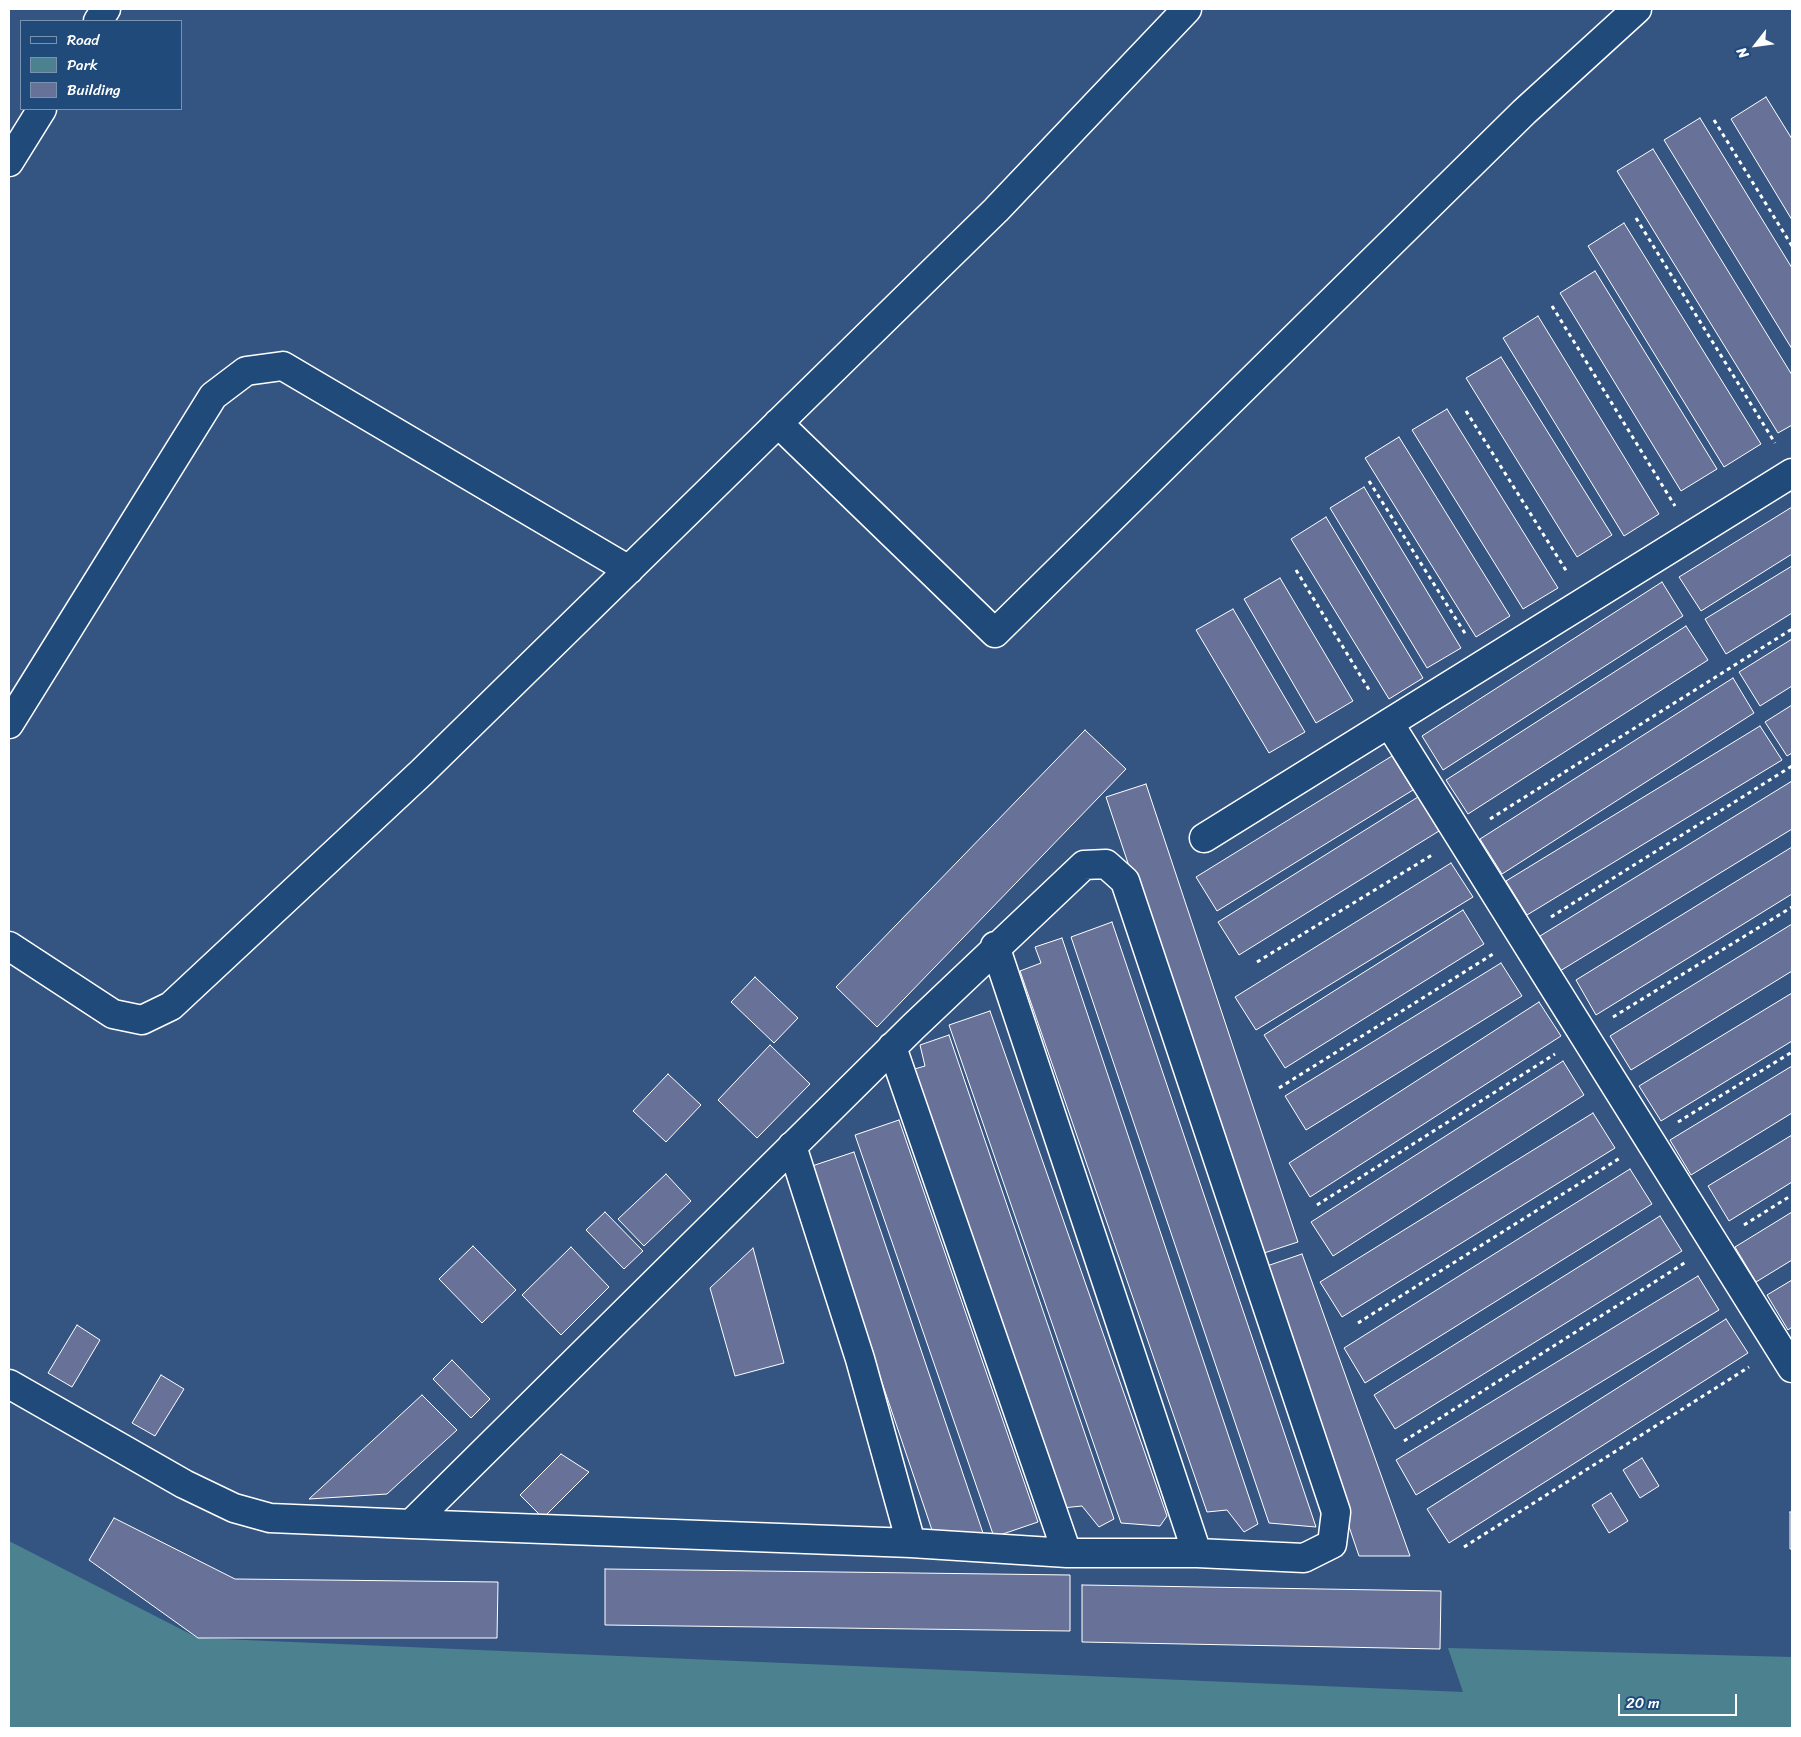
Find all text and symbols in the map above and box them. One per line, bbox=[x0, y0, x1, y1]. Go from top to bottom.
legend bbox=[20, 20, 182, 110]
north arrow bbox=[1731, 20, 1781, 70]
text: Road bbox=[67, 27, 99, 53]
text: N bbox=[1729, 42, 1756, 63]
text: Park bbox=[67, 52, 98, 78]
text: Building bbox=[67, 77, 121, 103]
scale bar bbox=[1621, 1684, 1740, 1716]
text: 20 m bbox=[1626, 1690, 1660, 1716]

